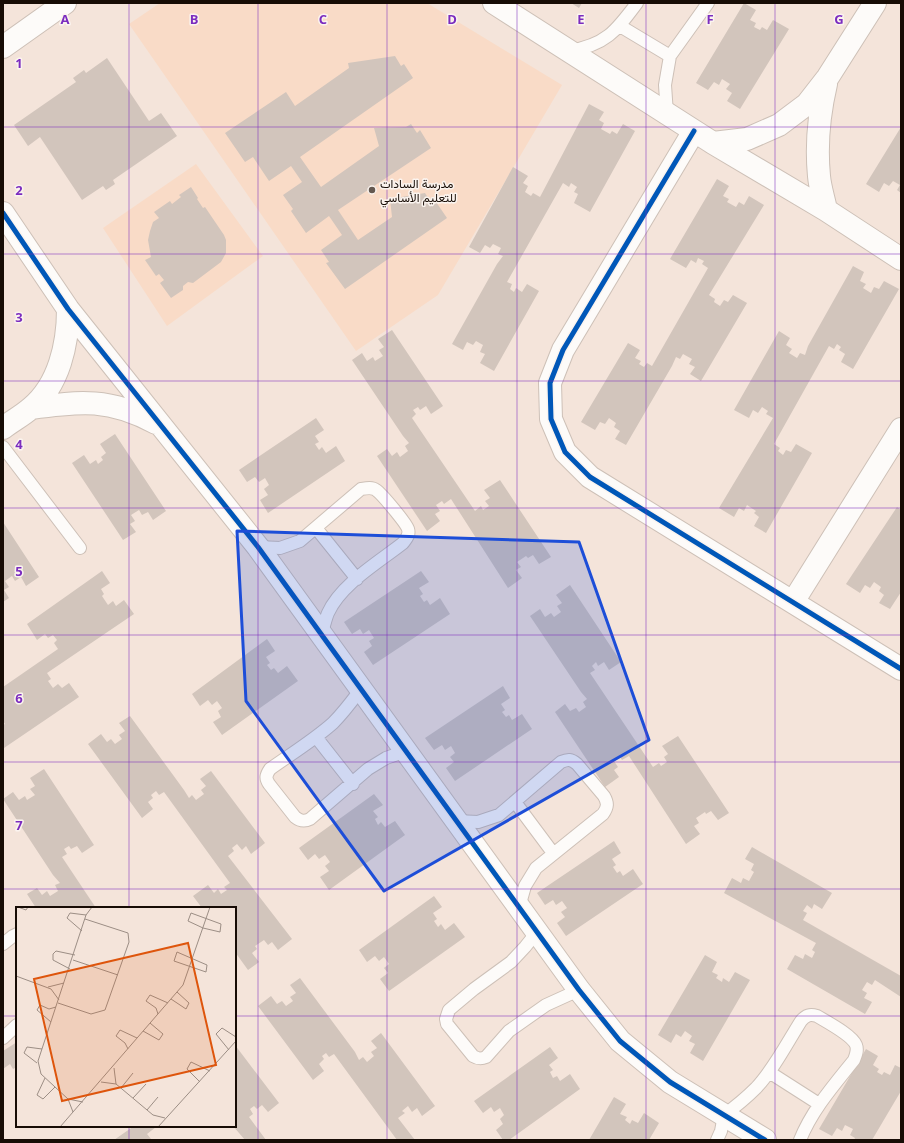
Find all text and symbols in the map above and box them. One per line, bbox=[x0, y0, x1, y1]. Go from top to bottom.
text: A bbox=[61, 10, 70, 28]
text: B bbox=[190, 10, 199, 28]
text: C bbox=[319, 10, 327, 28]
text: D bbox=[447, 10, 457, 28]
text: E bbox=[577, 10, 585, 28]
text: F bbox=[706, 10, 714, 28]
text: G bbox=[834, 10, 844, 28]
text: 1 bbox=[15, 54, 23, 72]
place label: مدرسة السادات للتعليم الأساسي bbox=[380, 175, 457, 208]
text: 2 bbox=[15, 181, 23, 199]
marker: مدرسة السادات للتعليم الأساسي bbox=[367, 185, 377, 195]
text: 3 bbox=[15, 308, 23, 326]
text: 4 bbox=[15, 435, 23, 453]
text: 5 bbox=[15, 562, 23, 580]
text: 6 bbox=[15, 689, 23, 707]
text: 7 bbox=[15, 816, 23, 834]
inset map bbox=[16, 907, 236, 1127]

